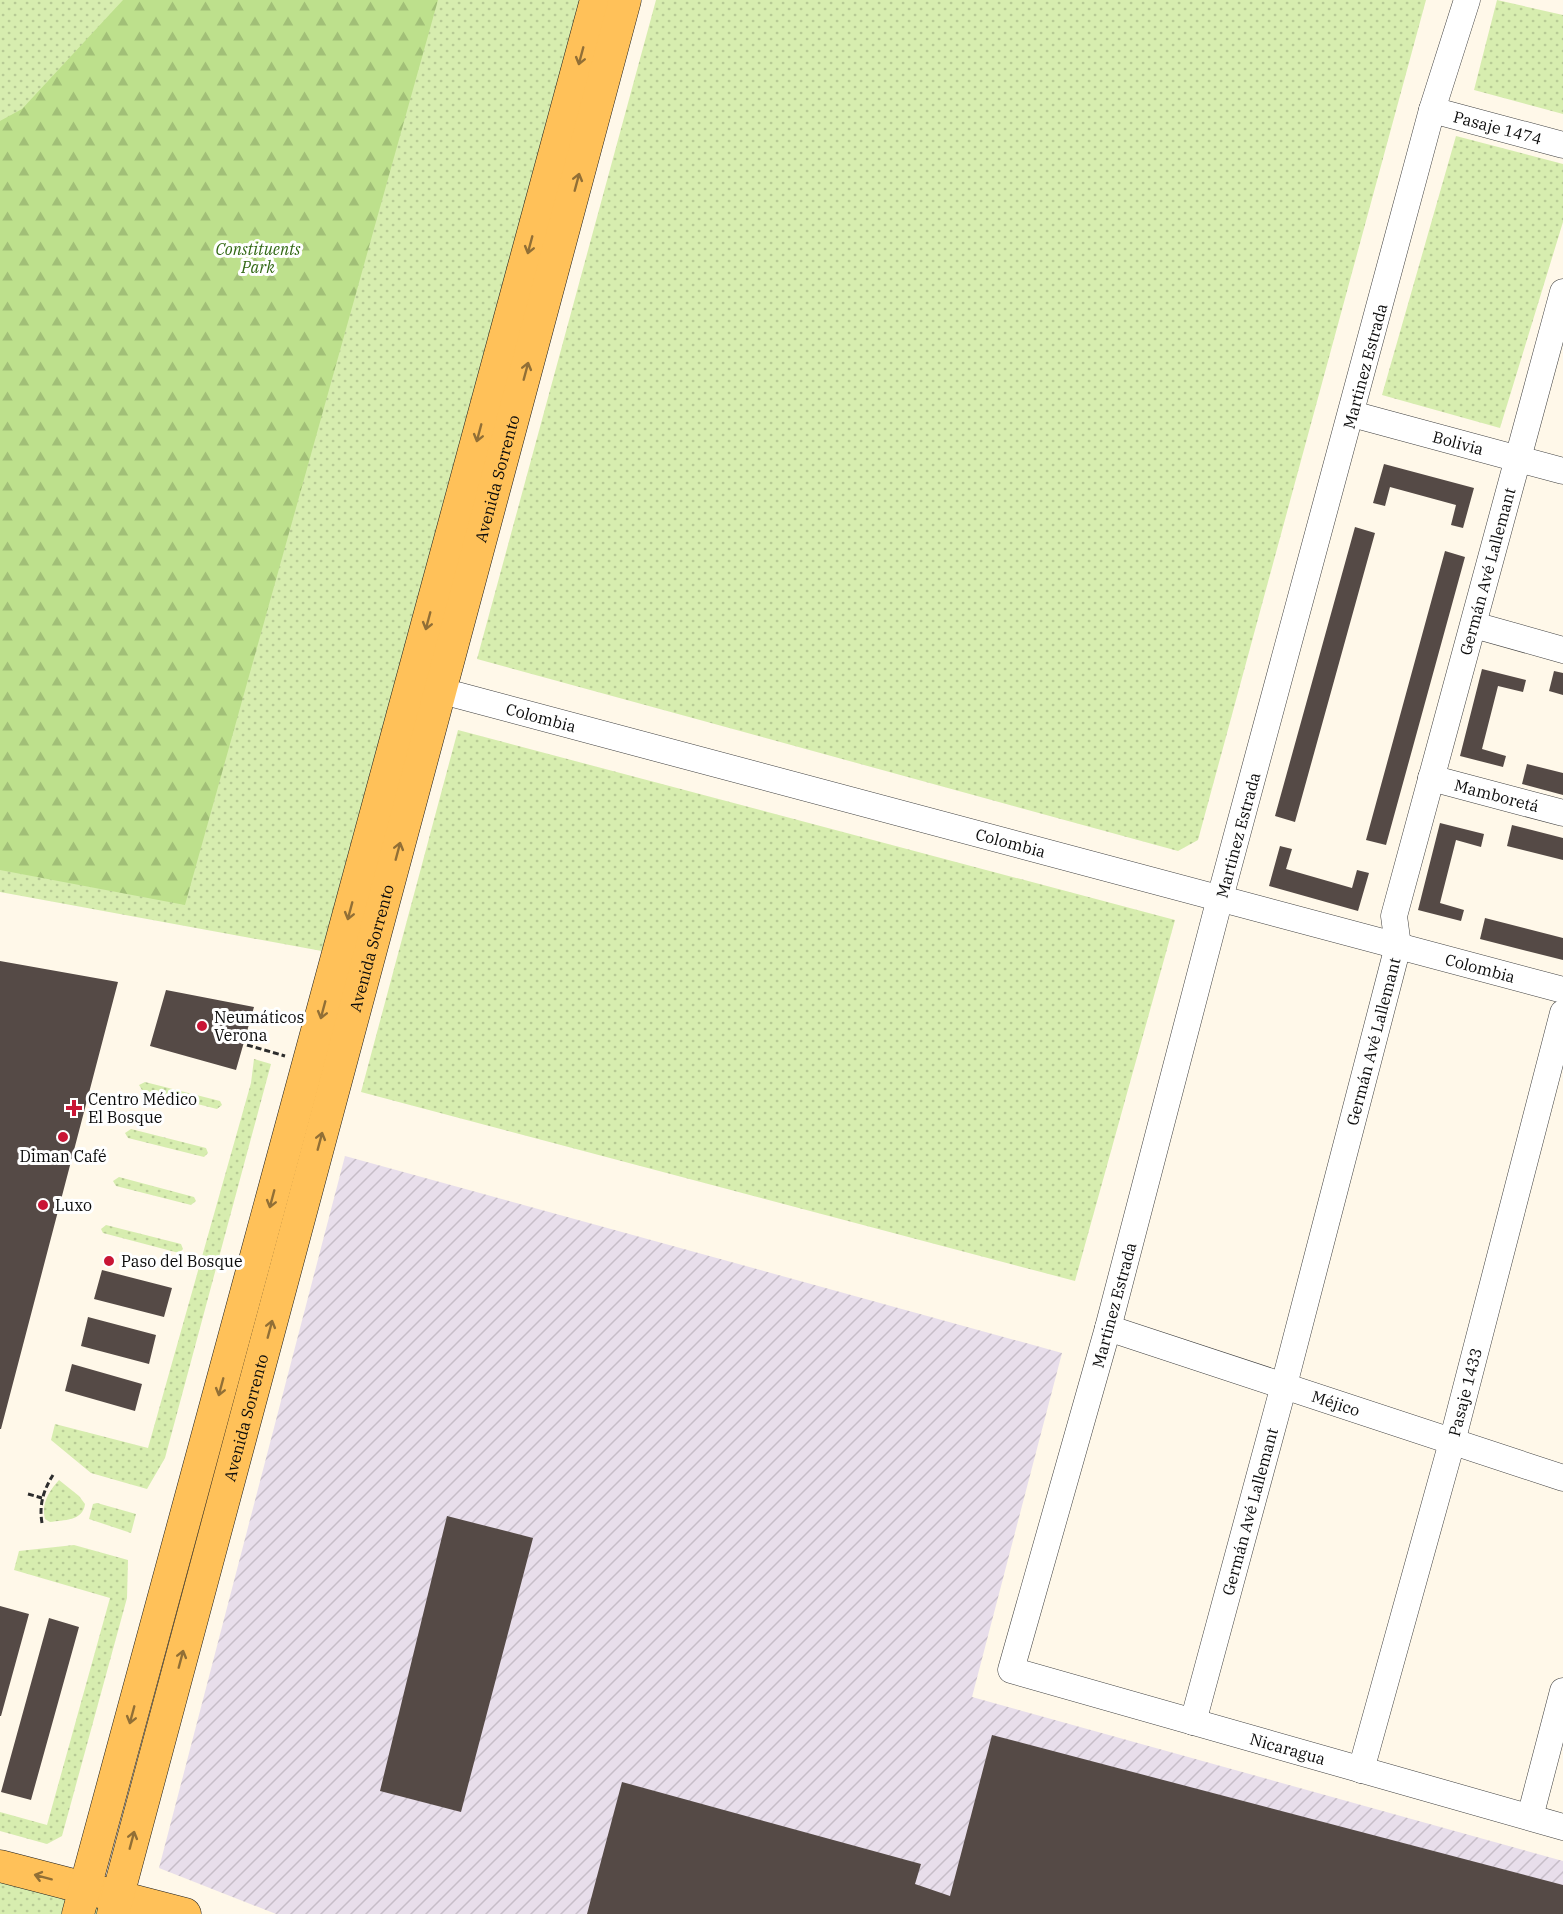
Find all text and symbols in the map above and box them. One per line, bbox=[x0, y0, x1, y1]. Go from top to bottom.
one-way arrow bbox=[575, 47, 586, 66]
street label: Pasaje 1474 bbox=[1451, 106, 1544, 149]
one-way arrow bbox=[572, 173, 583, 192]
one-way arrow bbox=[524, 235, 535, 254]
park label: Constituents Park bbox=[215, 239, 301, 277]
street label: Martinez Estrada bbox=[1339, 301, 1391, 431]
one-way arrow bbox=[521, 361, 533, 380]
street label: Avenida Sorrento bbox=[470, 413, 524, 544]
one-way arrow bbox=[473, 423, 485, 442]
street label: Bolivia bbox=[1431, 426, 1486, 459]
street label: Germán Avé Lallemant bbox=[1455, 485, 1520, 657]
one-way arrow bbox=[422, 611, 434, 630]
street label: Colombia bbox=[504, 699, 579, 736]
street label: Martinez Estrada bbox=[1212, 770, 1264, 900]
street label: Mamboretá bbox=[1452, 775, 1541, 816]
street label: Colombia bbox=[973, 824, 1048, 862]
one-way arrow bbox=[393, 842, 404, 861]
street label: Avenida Sorrento bbox=[345, 882, 398, 1014]
one-way arrow bbox=[344, 901, 355, 920]
street label: Colombia bbox=[1443, 949, 1518, 987]
street label: Germán Avé Lallemant bbox=[1342, 955, 1405, 1128]
one-way arrow bbox=[317, 1001, 328, 1020]
place label: Neumáticos Verona bbox=[214, 1007, 304, 1045]
marker: Neumáticos Verona bbox=[195, 1019, 209, 1033]
place label: Centro Médico El Bosque bbox=[88, 1089, 197, 1127]
marker: Centro Médico El Bosque bbox=[65, 1099, 83, 1117]
marker: Diman Café bbox=[56, 1130, 70, 1144]
one-way arrow bbox=[315, 1132, 326, 1151]
place label: Diman Café bbox=[19, 1146, 107, 1166]
one-way arrow bbox=[266, 1189, 277, 1208]
place label: Luxo bbox=[55, 1195, 92, 1215]
marker: Luxo bbox=[36, 1198, 50, 1212]
street label: Martinez Estrada bbox=[1088, 1240, 1140, 1370]
place label: Paso del Bosque bbox=[121, 1251, 242, 1271]
marker: Paso del Bosque bbox=[102, 1254, 116, 1268]
one-way arrow bbox=[264, 1320, 276, 1339]
street label: Pasaje 1433 bbox=[1444, 1346, 1486, 1438]
street label: Avenida Sorrento bbox=[219, 1352, 272, 1483]
one-way arrow bbox=[215, 1377, 226, 1396]
street label: Méjico bbox=[1309, 1386, 1363, 1420]
street label: Germán Avé Lallemant bbox=[1218, 1425, 1282, 1598]
one-way arrow bbox=[176, 1650, 187, 1669]
one-way arrow bbox=[126, 1705, 137, 1724]
street label: Nicaragua bbox=[1248, 1728, 1328, 1769]
one-way arrow bbox=[127, 1830, 139, 1849]
one-way arrow bbox=[33, 1870, 52, 1882]

